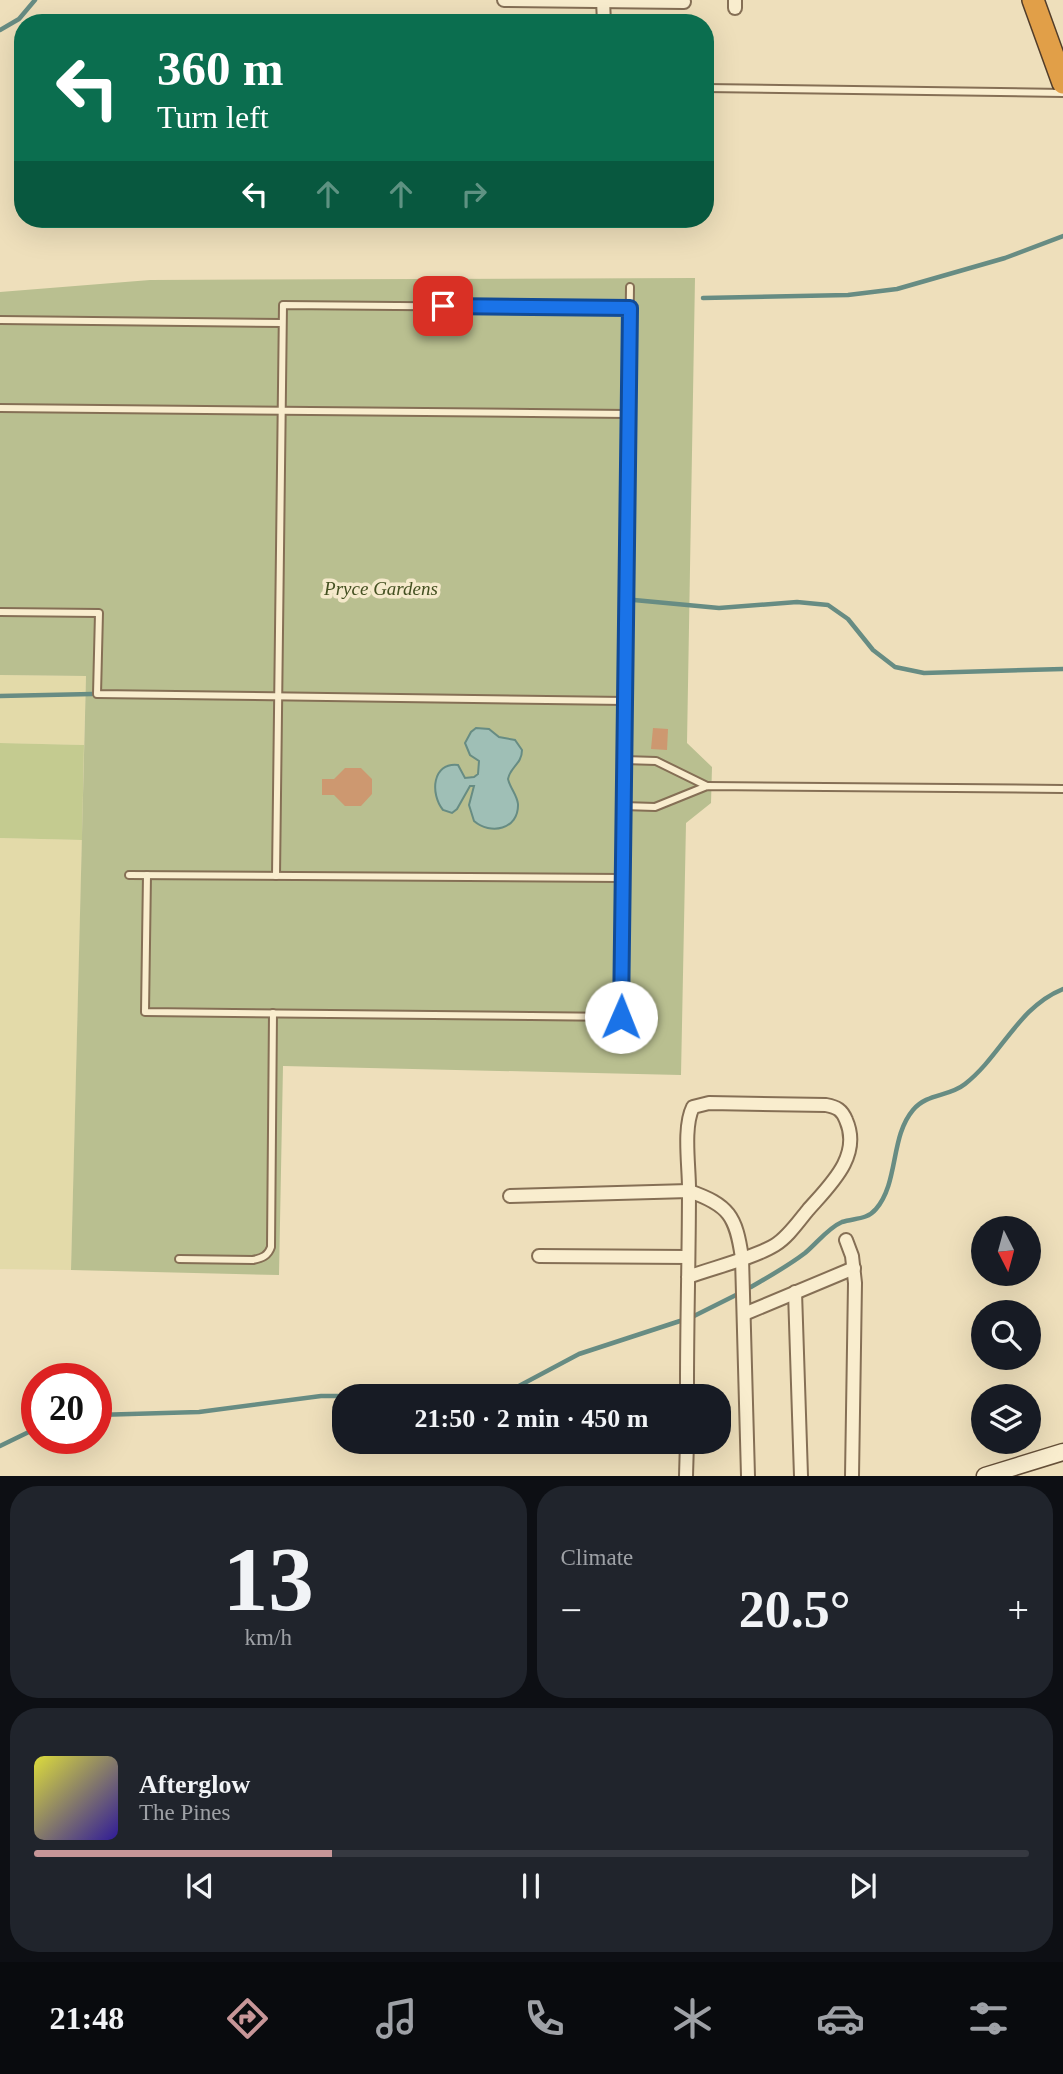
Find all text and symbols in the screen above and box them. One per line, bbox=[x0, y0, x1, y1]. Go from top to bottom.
text: 360 m bbox=[157, 41, 284, 96]
icon: left bbox=[42, 42, 133, 133]
text: Turn left bbox=[157, 99, 269, 135]
icon: left bbox=[236, 175, 274, 213]
icon: ahead bbox=[309, 175, 347, 213]
icon: ahead bbox=[382, 175, 420, 213]
icon: right bbox=[455, 175, 493, 213]
pin bbox=[413, 276, 473, 336]
icon: arrive bbox=[424, 287, 462, 325]
park label: Pryce Gardens bbox=[323, 578, 438, 599]
position arrow bbox=[584, 980, 658, 1054]
north arrow bbox=[971, 1216, 1041, 1286]
map controls bbox=[971, 1216, 1041, 1454]
button: search bbox=[971, 1300, 1041, 1370]
speed limit sign: 20 bbox=[21, 1363, 112, 1454]
button: layers bbox=[971, 1384, 1041, 1454]
text: 21:50 · 2 min · 450 m bbox=[415, 1404, 649, 1433]
text: 13 bbox=[223, 1529, 314, 1630]
text: Climate bbox=[561, 1545, 633, 1570]
text: 20.5° bbox=[739, 1581, 851, 1638]
text: − bbox=[561, 1589, 582, 1631]
text: + bbox=[1008, 1589, 1029, 1631]
text: km/h bbox=[245, 1625, 292, 1650]
text: Afterglow bbox=[139, 1770, 250, 1799]
text: The Pines bbox=[139, 1800, 230, 1825]
icon: previous bbox=[181, 1867, 219, 1905]
icon: pause bbox=[512, 1867, 550, 1905]
icon: next bbox=[844, 1867, 882, 1905]
icon: directions bbox=[223, 1994, 272, 2043]
icon: music bbox=[372, 1994, 421, 2043]
icon: phone bbox=[520, 1994, 569, 2043]
icon: climate bbox=[668, 1994, 717, 2043]
icon: car bbox=[816, 1994, 865, 2043]
icon: filters bbox=[964, 1994, 1013, 2043]
text: 21:48 bbox=[50, 2000, 124, 2036]

